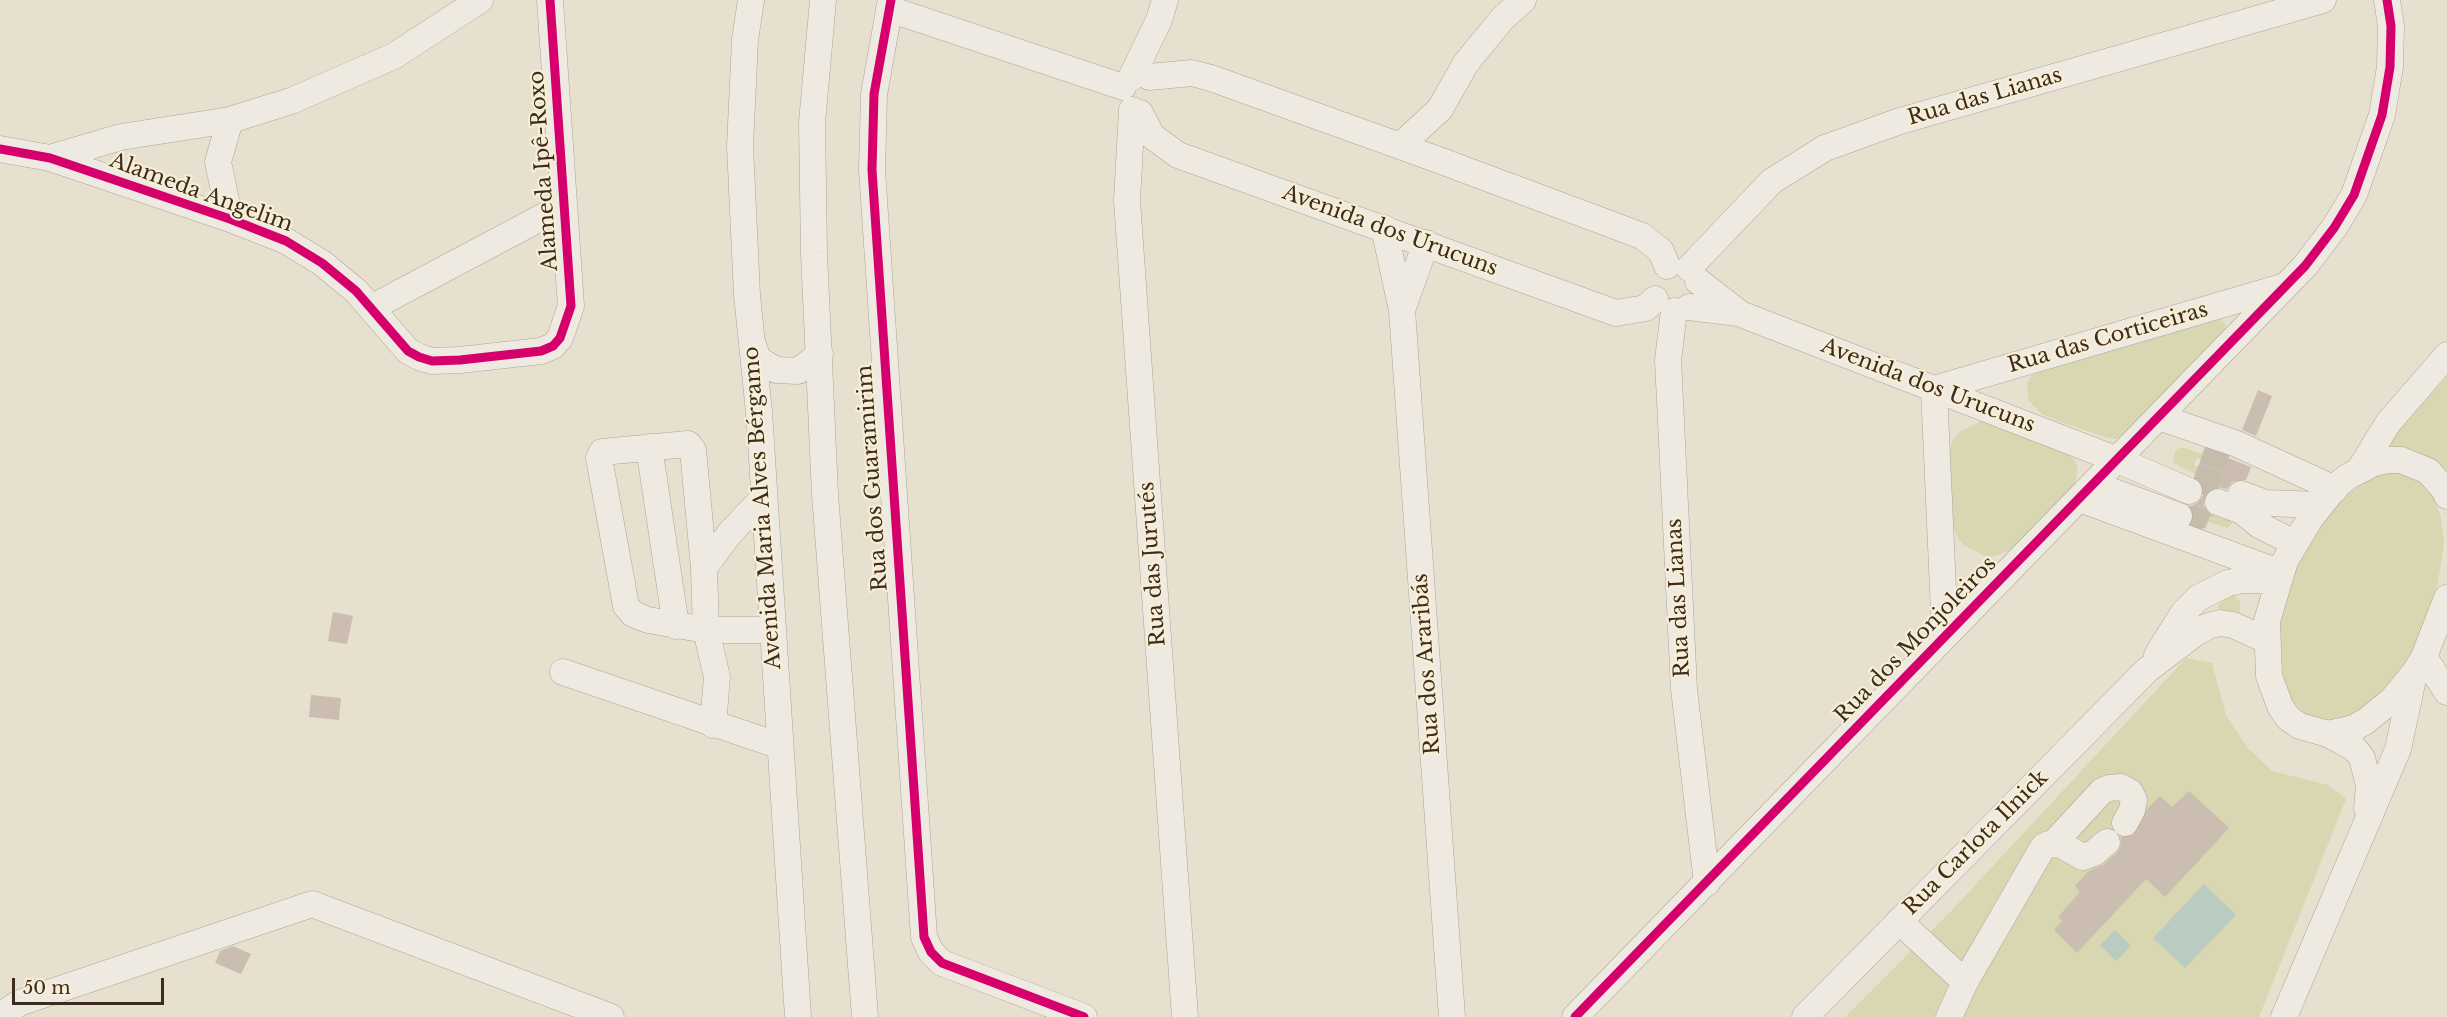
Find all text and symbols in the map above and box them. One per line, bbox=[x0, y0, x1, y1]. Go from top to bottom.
street label: Rua das Lianas bbox=[1905, 63, 2065, 131]
street label: Alameda Ipê-Roxo bbox=[524, 70, 564, 272]
street label: Alameda Angelim bbox=[106, 148, 296, 238]
street label: Avenida dos Urucuns bbox=[1279, 180, 1501, 282]
street label: Rua das Corticeiras bbox=[2005, 297, 2211, 379]
street label: Avenida dos Urucuns bbox=[1817, 334, 2039, 438]
street label: Avenida Maria Alves Bérgamo bbox=[739, 346, 787, 670]
street label: Rua dos Guaramirim bbox=[853, 364, 893, 592]
street label: Rua das Jurutés bbox=[1135, 481, 1171, 647]
street label: Rua das Lianas bbox=[1662, 518, 1696, 678]
street label: Rua dos Monjoleiros bbox=[1830, 552, 2002, 728]
street label: Rua dos Araribás bbox=[1408, 572, 1446, 756]
street label: Rua Carlota Ilnick bbox=[1898, 765, 2054, 921]
scale bar bbox=[15, 966, 166, 1004]
text: 50 m bbox=[23, 977, 71, 999]

